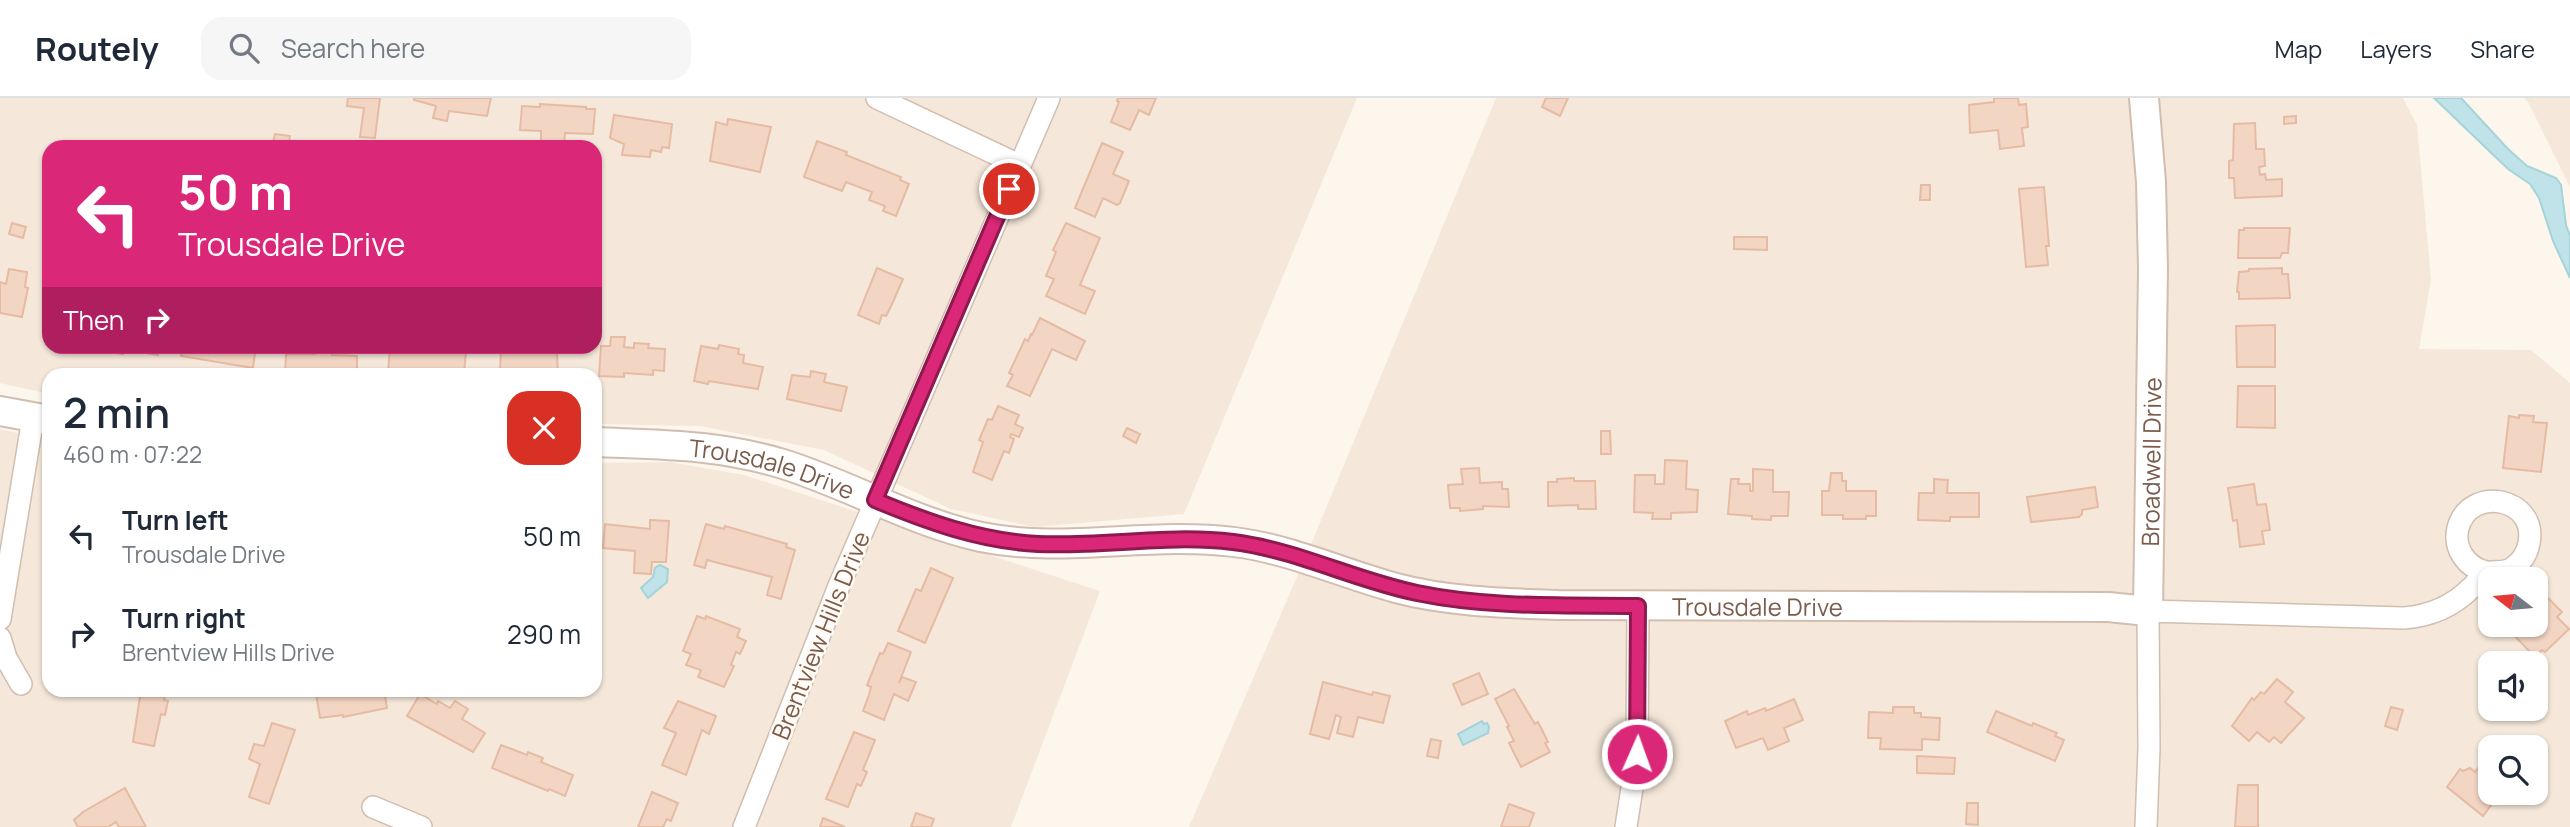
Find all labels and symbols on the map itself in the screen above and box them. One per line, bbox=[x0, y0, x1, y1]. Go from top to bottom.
pin bbox=[979, 159, 1039, 219]
street label: Broadwell Drive bbox=[2132, 377, 2168, 547]
street label: Trousdale Drive bbox=[688, 430, 860, 506]
street label: Brentview Hills Drive bbox=[763, 526, 877, 744]
north arrow bbox=[2478, 567, 2548, 637]
street label: Trousdale Drive bbox=[1672, 589, 1843, 623]
position arrow bbox=[1600, 717, 1674, 791]

